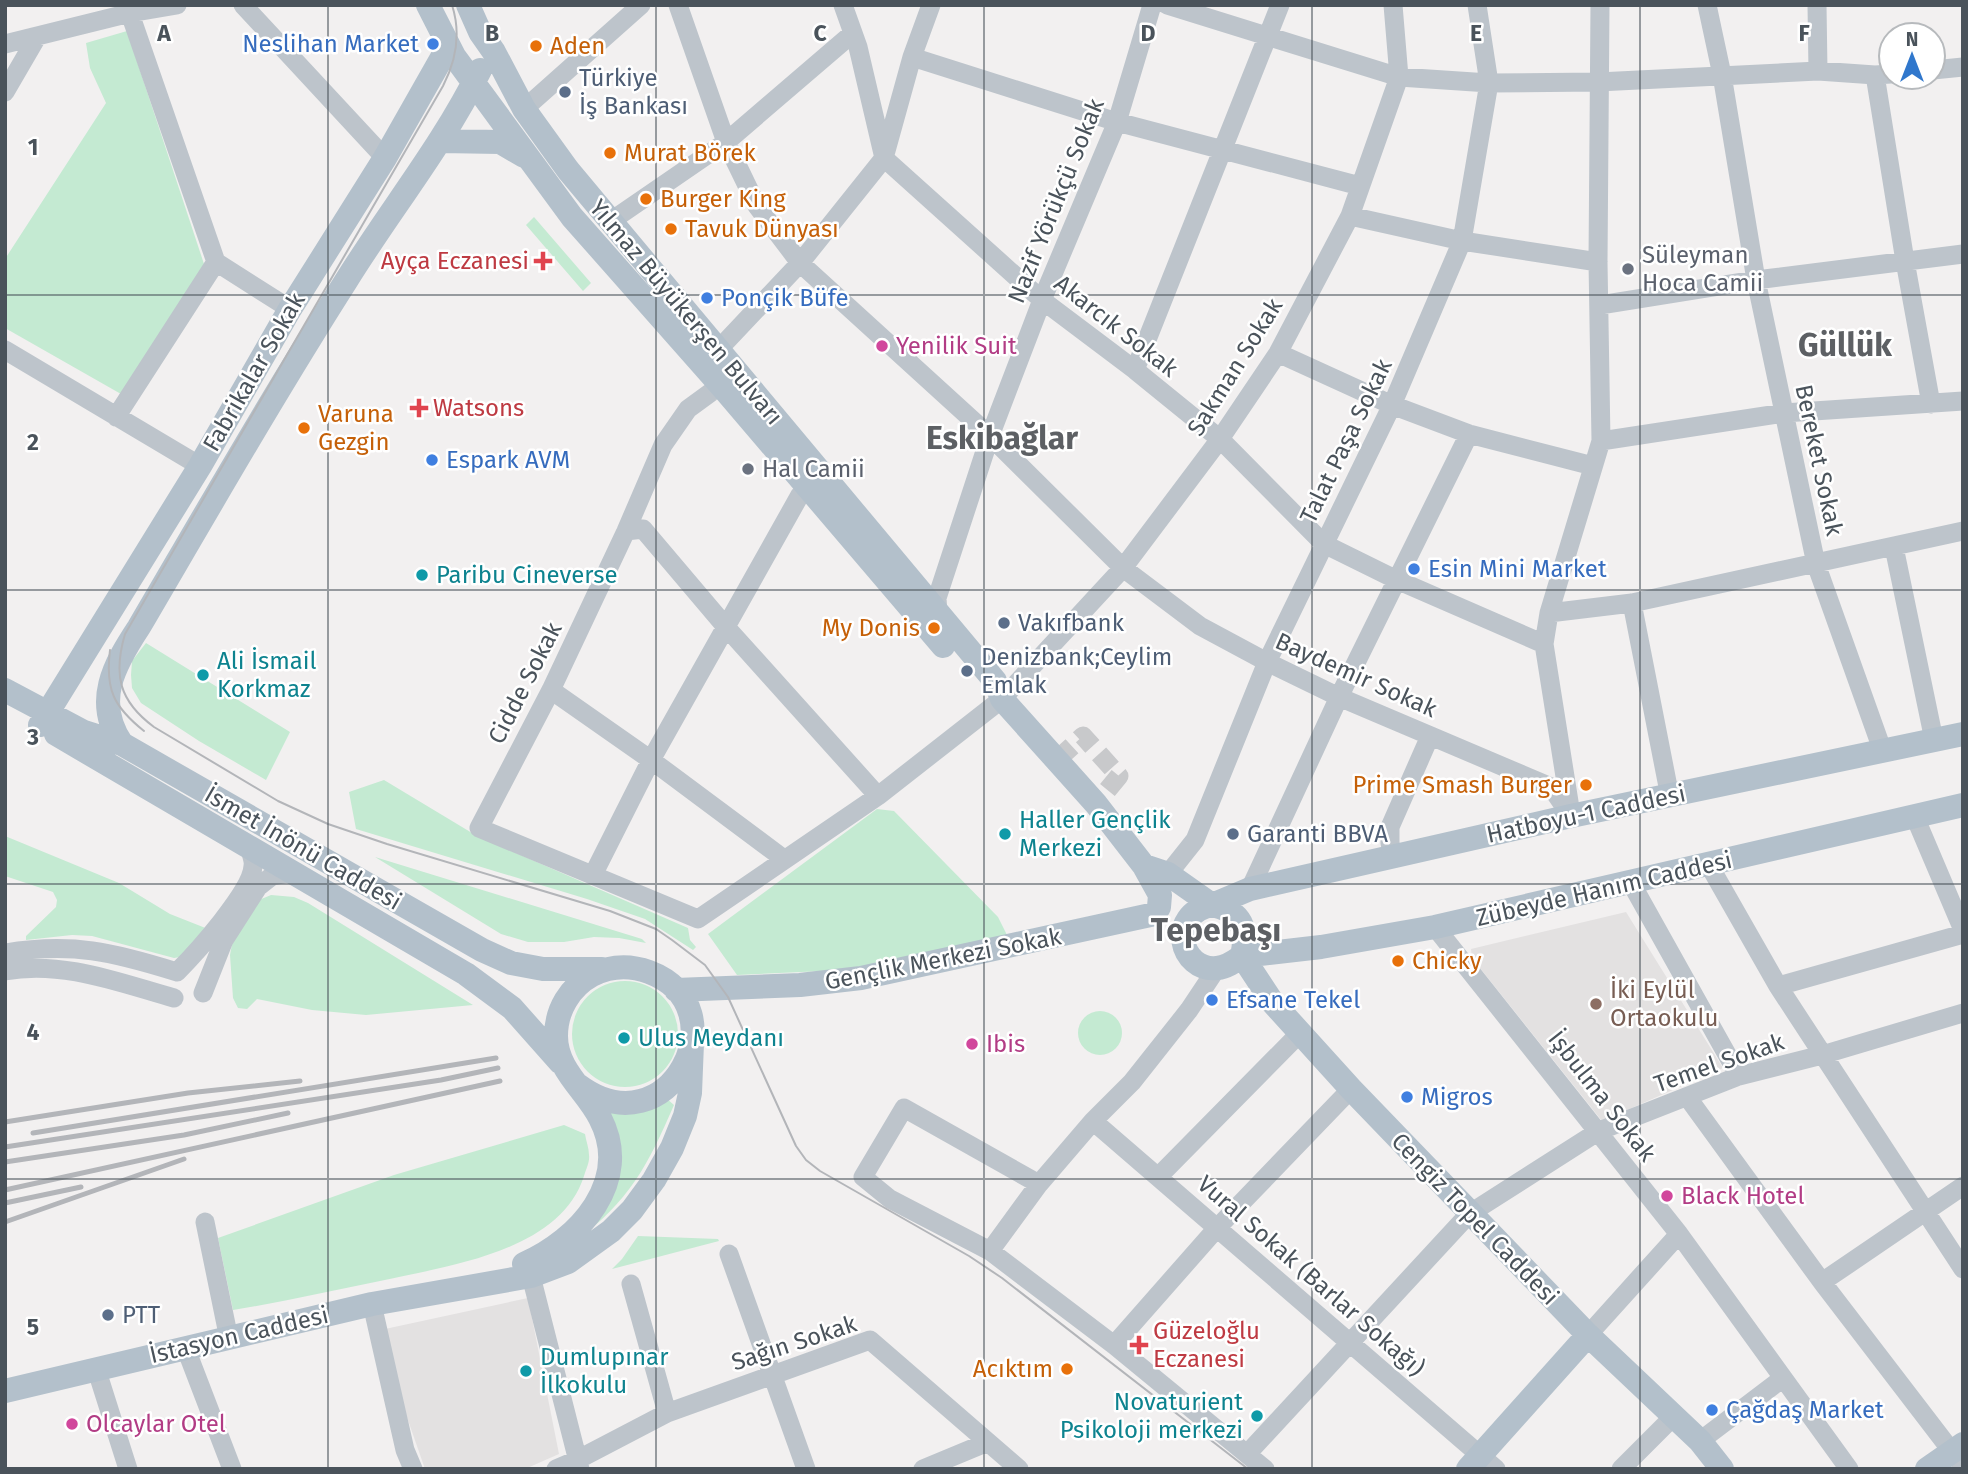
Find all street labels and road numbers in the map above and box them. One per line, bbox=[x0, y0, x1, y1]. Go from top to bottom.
street label: Nazif Yörükçü Sokak bbox=[1002, 94, 1110, 307]
street label: Yılmaz Büyükerşen Bulvarı bbox=[584, 194, 788, 430]
street label: Akarcık Sokak bbox=[1049, 269, 1184, 383]
street label: Fabrikalar Sokak bbox=[197, 287, 311, 456]
street label: Sakman Sokak bbox=[1182, 292, 1289, 441]
street label: Talat Paşa Sokak bbox=[1294, 354, 1398, 528]
street label: Bereket Sokak bbox=[1789, 382, 1849, 539]
street label: Cidde Sokak bbox=[482, 617, 568, 748]
street label: Baydemir Sokak bbox=[1271, 627, 1442, 723]
street label: Hatboyu-1 Caddesi bbox=[1484, 779, 1688, 849]
street label: İsmet İnönü Caddesi bbox=[200, 780, 406, 916]
street label: Zübeyde Hanım Caddesi bbox=[1473, 846, 1735, 932]
street label: Gençlik Merkezi Sokak bbox=[822, 922, 1064, 996]
street label: İşbulma Sokak bbox=[1542, 1025, 1662, 1167]
street label: Temel Sokak bbox=[1650, 1027, 1788, 1098]
street label: Cengiz Topel Caddesi bbox=[1386, 1127, 1564, 1311]
street label: Vural Sokak (Barlar Sokağı) bbox=[1192, 1170, 1430, 1382]
street label: İstasyon Caddesi bbox=[147, 1301, 331, 1369]
street label: Sağın Sokak bbox=[728, 1309, 861, 1376]

